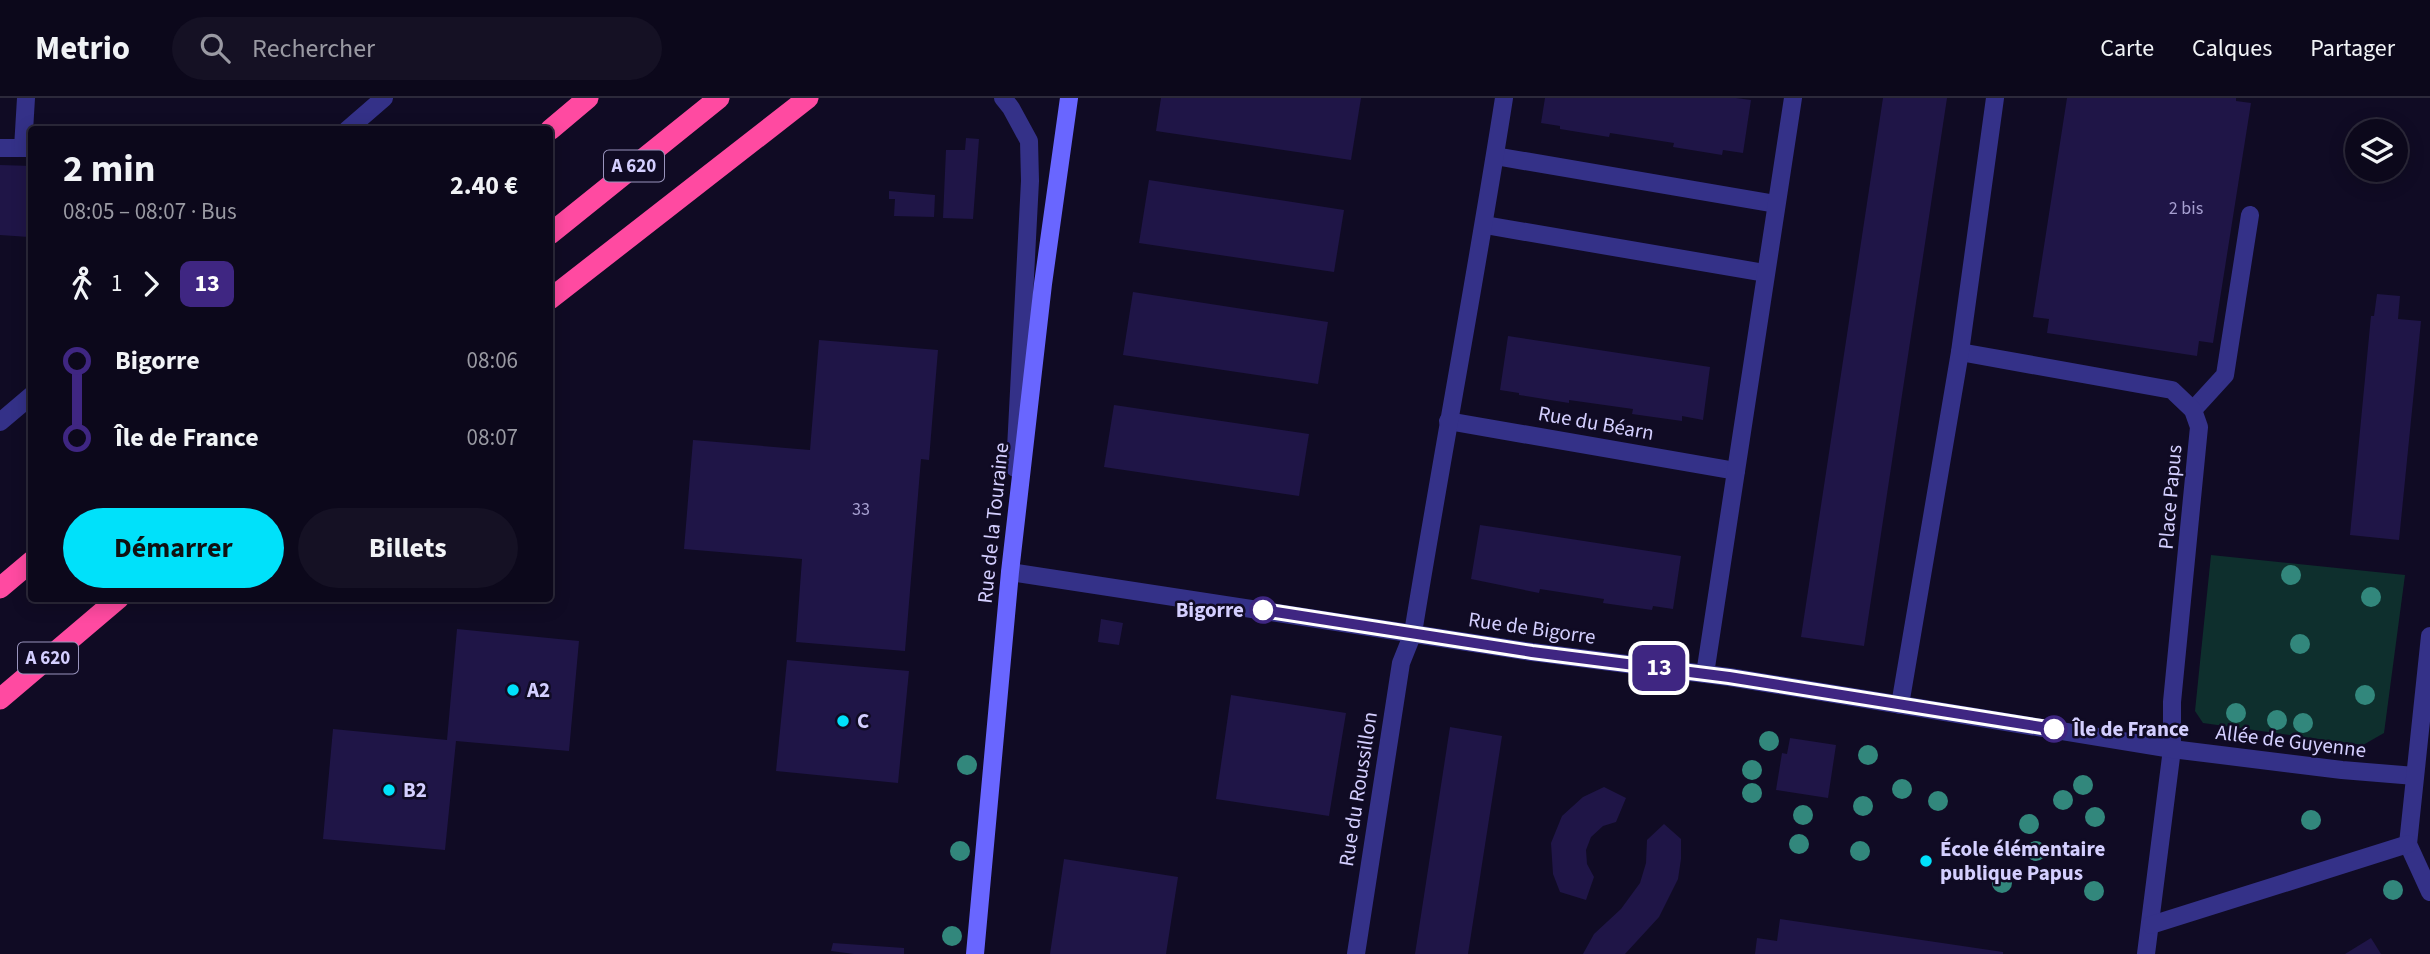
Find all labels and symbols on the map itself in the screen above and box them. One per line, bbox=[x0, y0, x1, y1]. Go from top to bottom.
road number: A 620 bbox=[604, 150, 664, 181]
house number: 2 bis bbox=[2169, 196, 2203, 221]
street label: Rue du Béarn bbox=[1536, 398, 1656, 448]
street label: Rue de la Touraine bbox=[970, 441, 1016, 605]
street label: Place Papus bbox=[2150, 443, 2190, 551]
house number: 33 bbox=[852, 497, 870, 522]
place label: Bigorre bbox=[1176, 595, 1244, 625]
marker: Bigorre bbox=[1250, 597, 1276, 623]
street label: Rue de Bigorre bbox=[1466, 604, 1598, 652]
road number: A 620 bbox=[18, 642, 78, 674]
line badge: 13 bbox=[1628, 645, 1690, 691]
place label: A2 bbox=[526, 675, 550, 705]
marker: A2 bbox=[505, 682, 521, 698]
place label: C bbox=[857, 706, 869, 736]
street label: Rue du Roussillon bbox=[1331, 710, 1385, 868]
marker: C bbox=[835, 713, 851, 729]
place label: Île de France bbox=[2071, 714, 2189, 744]
marker: Île de France bbox=[2041, 716, 2067, 742]
street label: Allée de Guyenne bbox=[2214, 717, 2368, 765]
place label: B2 bbox=[403, 775, 427, 805]
marker: B2 bbox=[381, 782, 397, 798]
place label: École élémentaire publique Papus bbox=[1940, 834, 2106, 888]
marker: École élémentaire publique Papus bbox=[1918, 853, 1934, 869]

